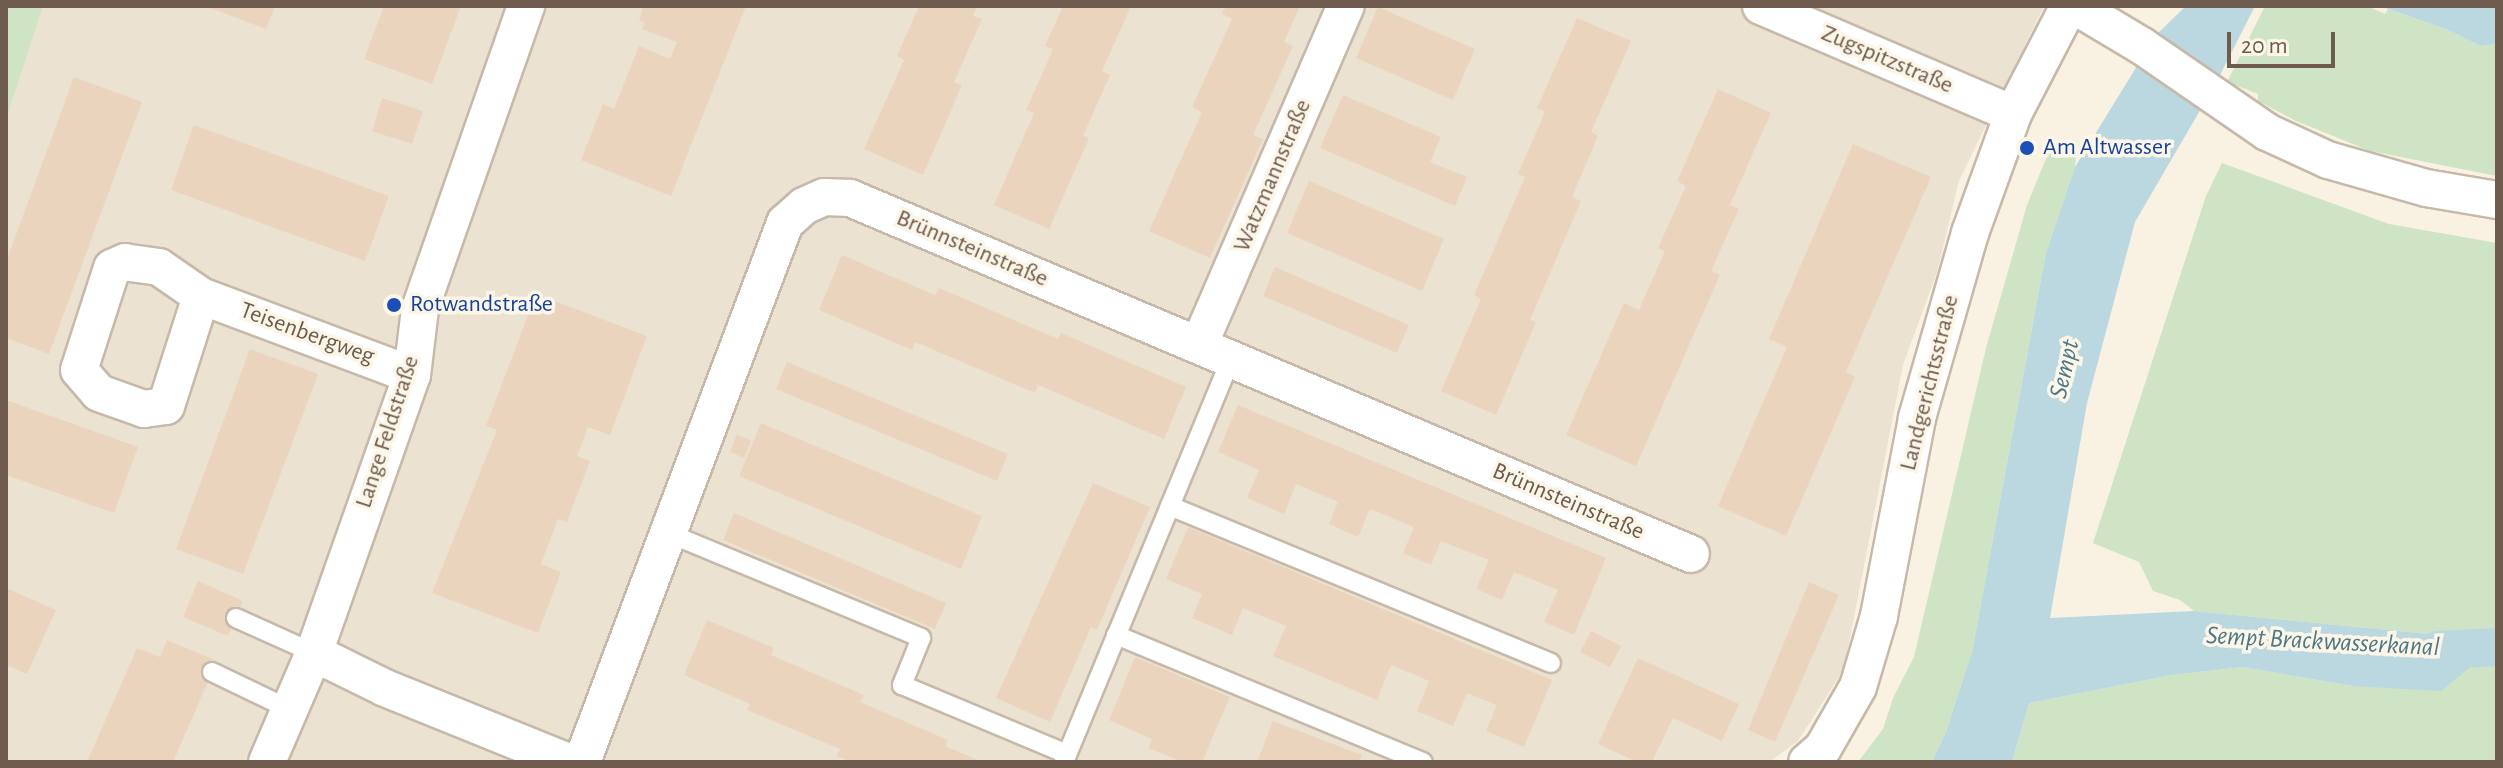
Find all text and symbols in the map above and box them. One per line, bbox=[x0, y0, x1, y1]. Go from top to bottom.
scale bar bbox=[2231, 16, 2339, 66]
street label: Zugspitzstraße bbox=[1817, 19, 1957, 101]
text: 20 m bbox=[2241, 34, 2288, 58]
street label: Watzmannstraße bbox=[1228, 95, 1318, 257]
place label: Am Altwasser bbox=[2043, 134, 2171, 162]
marker: Am Altwasser bbox=[2018, 139, 2036, 157]
street label: Brünnsteinstraße bbox=[892, 204, 1052, 294]
place label: Rotwandstraße bbox=[410, 291, 553, 319]
street label: Landgerichtsstraße bbox=[1894, 292, 1966, 474]
street label: Teisenbergweg bbox=[236, 296, 378, 372]
marker: Rotwandstraße bbox=[385, 296, 403, 314]
water label: Sempt bbox=[2043, 336, 2087, 402]
street label: Lange Feldstraße bbox=[350, 352, 426, 512]
street label: Brünnsteinstraße bbox=[1488, 457, 1648, 547]
water label: Sempt Brackwasserkanal bbox=[2205, 620, 2441, 664]

